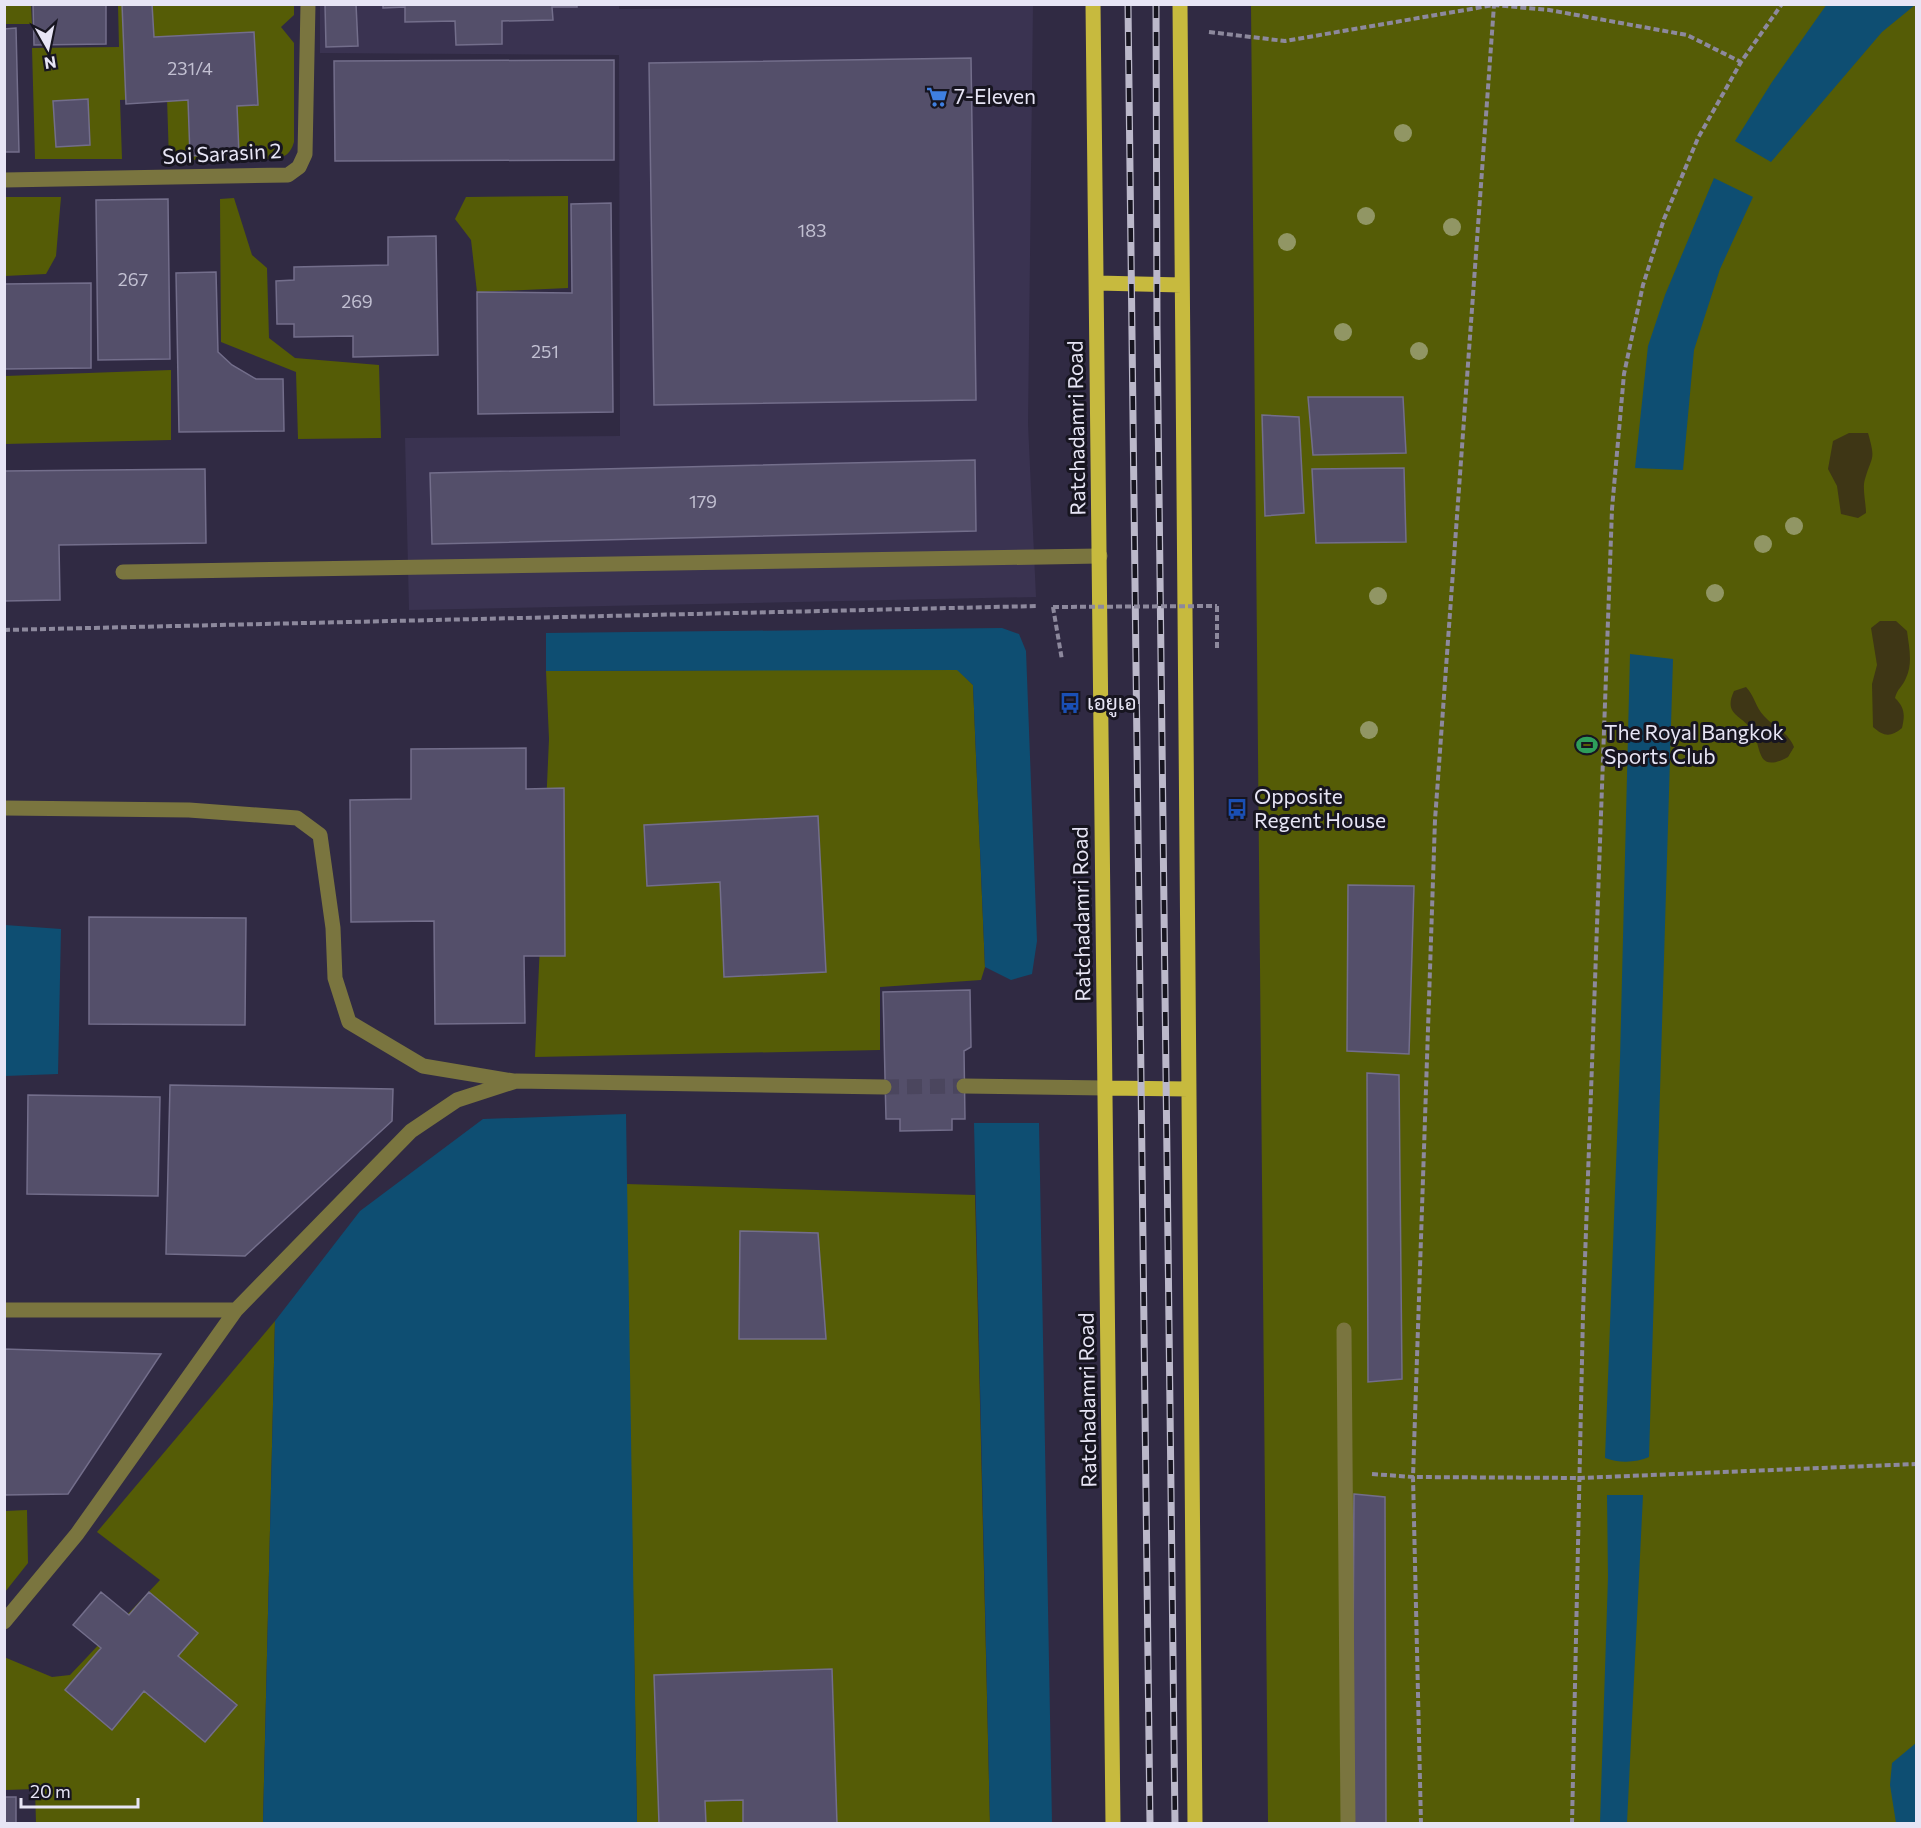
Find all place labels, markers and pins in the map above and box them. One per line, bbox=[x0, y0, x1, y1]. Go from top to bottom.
place label: 7-Eleven bbox=[954, 83, 1036, 108]
supermarket icon: 7-Eleven bbox=[925, 85, 949, 109]
place label: เอยูเอ bbox=[1087, 689, 1137, 718]
bus stop icon: เอยูเอ bbox=[1058, 691, 1082, 715]
place label: The Royal Bangkok Sports Club bbox=[1604, 719, 1784, 768]
sports icon: The Royal Bangkok Sports Club bbox=[1575, 733, 1599, 757]
place label: Opposite Regent House bbox=[1254, 783, 1386, 832]
bus stop icon: Opposite Regent House bbox=[1225, 797, 1249, 821]

